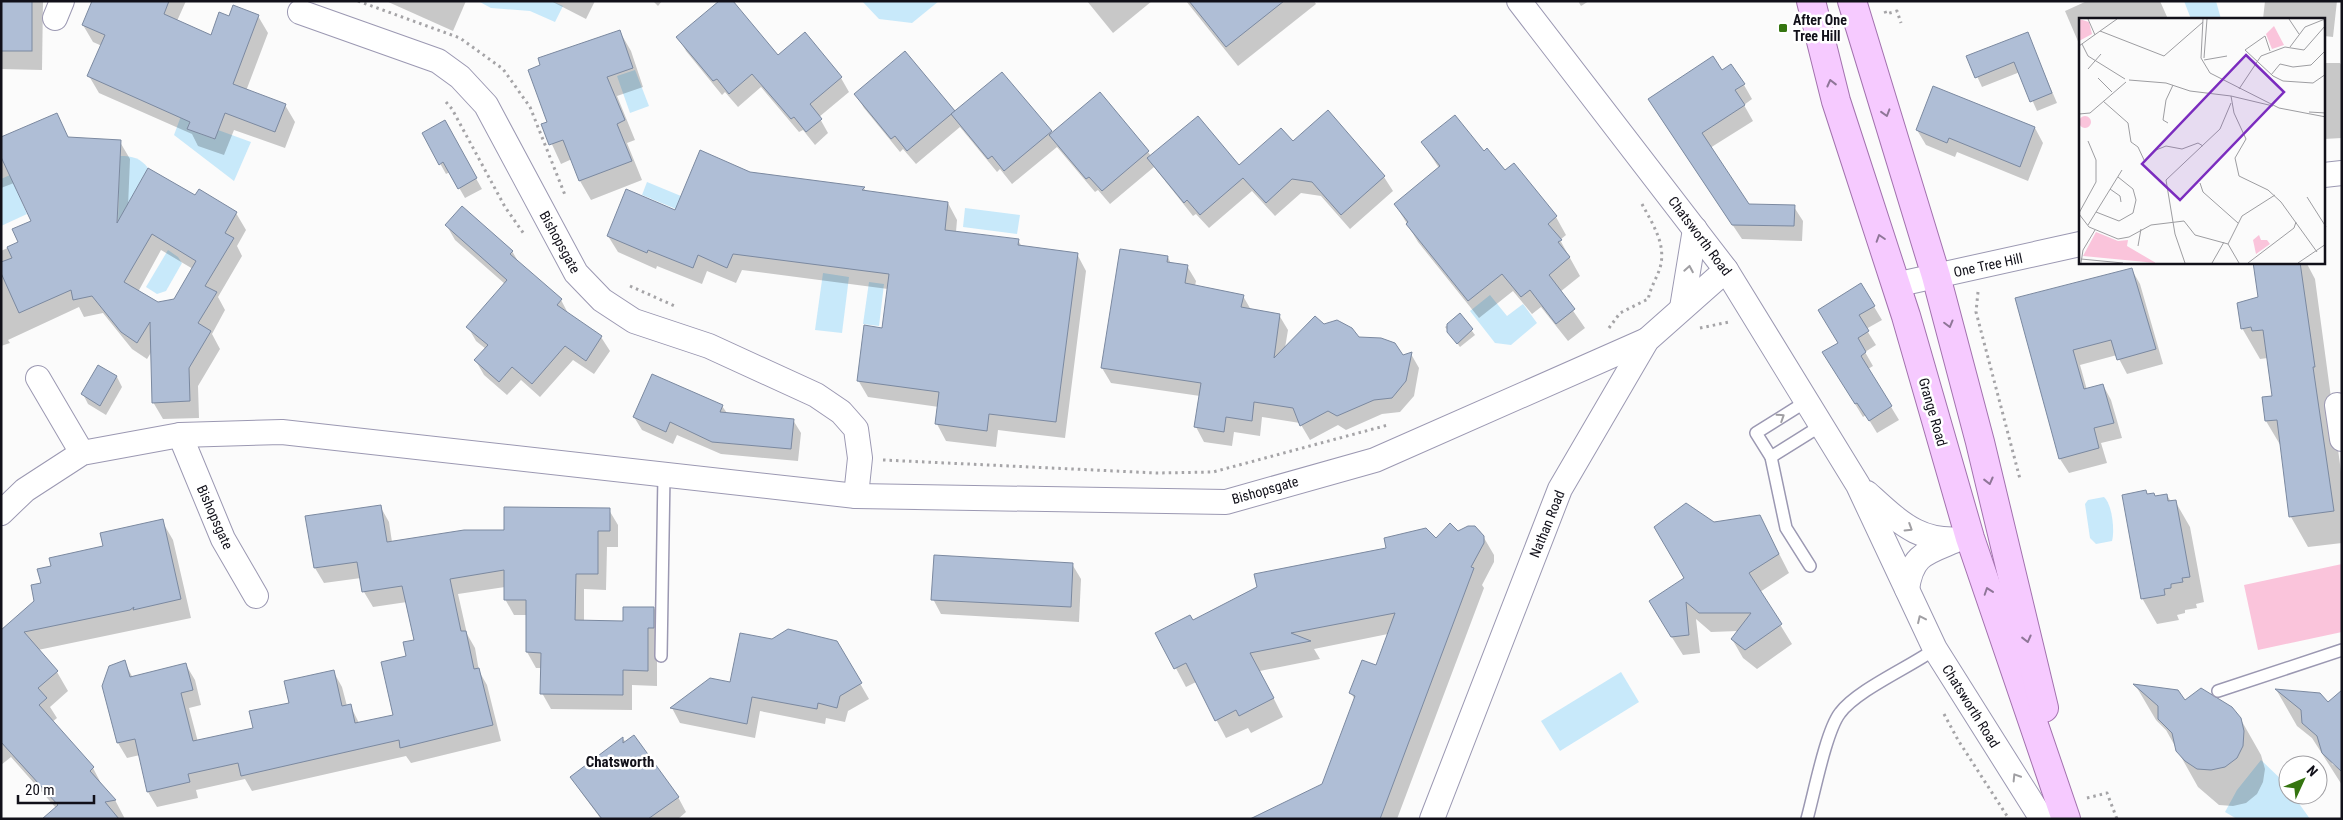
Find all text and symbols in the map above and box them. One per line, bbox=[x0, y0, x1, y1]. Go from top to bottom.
place label: After One Tree Hill bbox=[1793, 12, 1847, 44]
inset map bbox=[2079, 18, 2326, 264]
marker: After One Tree Hill bbox=[1777, 22, 1789, 34]
one-way arrow bbox=[1826, 79, 1837, 88]
one-way arrow bbox=[1881, 108, 1891, 116]
street label: Chatsworth Road bbox=[1665, 193, 1735, 279]
street label: Bishopsgate bbox=[536, 208, 584, 276]
one-way arrow bbox=[1876, 235, 1886, 243]
street label: One Tree Hill bbox=[1952, 250, 2024, 280]
one-way arrow bbox=[1683, 264, 1693, 273]
one-way arrow bbox=[1943, 319, 1954, 328]
street label: Grange Road bbox=[1916, 376, 1950, 448]
one-way arrow bbox=[1776, 414, 1785, 423]
street label: Bishopsgate bbox=[1230, 473, 1301, 507]
one-way arrow bbox=[1983, 476, 1994, 485]
street label: Bishopsgate bbox=[194, 482, 236, 552]
street label: Nathan Road bbox=[1526, 488, 1568, 560]
one-way arrow bbox=[1904, 521, 1913, 531]
one-way arrow bbox=[1983, 587, 1993, 595]
one-way arrow bbox=[1917, 615, 1928, 624]
one-way arrow bbox=[2021, 634, 2032, 643]
street label: Chatsworth Road bbox=[1939, 662, 2003, 750]
district label: Chatsworth bbox=[586, 753, 654, 771]
north arrow bbox=[2278, 755, 2328, 805]
text: N bbox=[2304, 762, 2321, 780]
scale bar bbox=[18, 772, 94, 804]
one-way arrow bbox=[2013, 774, 2022, 783]
text: 20 m bbox=[25, 781, 55, 799]

